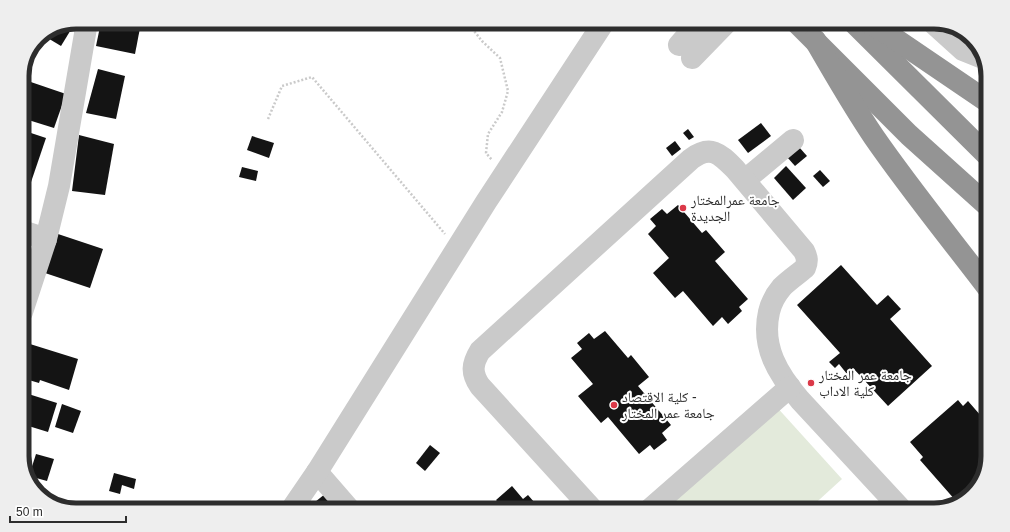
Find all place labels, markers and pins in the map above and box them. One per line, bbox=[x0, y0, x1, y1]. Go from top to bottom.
place label: جامعة عمرالمختار الجديدة bbox=[690, 192, 780, 224]
marker: جامعة عمرالمختار الجديدة bbox=[678, 203, 688, 213]
place label: جامعة عمر المختار كلية الاداب bbox=[818, 367, 912, 399]
marker: جامعة عمر المختار كلية الاداب bbox=[806, 378, 816, 388]
place label: كلية الاقتصاد - جامعة عمر المختار bbox=[621, 389, 715, 422]
marker: كلية الاقتصاد - جامعة عمر المختار bbox=[609, 400, 619, 410]

